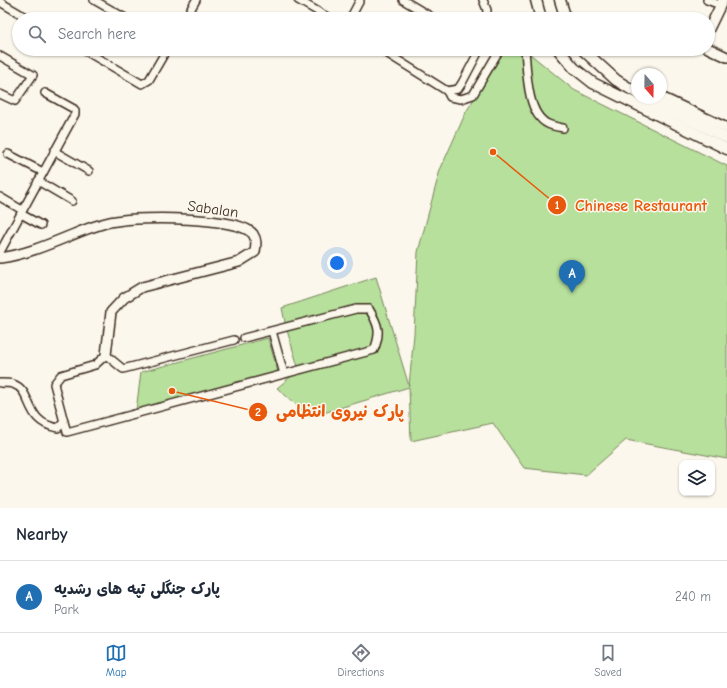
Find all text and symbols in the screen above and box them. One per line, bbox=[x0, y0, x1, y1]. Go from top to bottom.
search box bbox=[12, 12, 715, 56]
icon: search bbox=[26, 23, 48, 45]
text: Search here bbox=[58, 25, 136, 43]
north arrow bbox=[631, 68, 667, 104]
callout: Chinese Restaurant bbox=[547, 191, 715, 219]
street label: Sabalan bbox=[186, 197, 240, 221]
text: Chinese Restaurant bbox=[575, 197, 708, 215]
text: 1 bbox=[555, 198, 560, 212]
your location bbox=[327, 253, 347, 273]
pin: A bbox=[559, 260, 585, 293]
callout: پارک نیروی انتظامی bbox=[248, 398, 412, 426]
text: پارک نیروی انتظامی bbox=[276, 403, 404, 422]
text: 2 bbox=[255, 405, 261, 419]
map controls bbox=[679, 460, 715, 496]
button: layers bbox=[679, 460, 715, 496]
text: Nearby bbox=[16, 525, 67, 544]
text: پارک جنگلی تپه های رشدیه bbox=[54, 580, 220, 598]
text: A bbox=[25, 589, 33, 604]
text: 240 m bbox=[675, 589, 711, 604]
text: Park bbox=[54, 602, 79, 617]
tab: Map bbox=[105, 642, 127, 679]
tab: Directions bbox=[337, 642, 384, 679]
tab: Saved bbox=[594, 642, 622, 679]

